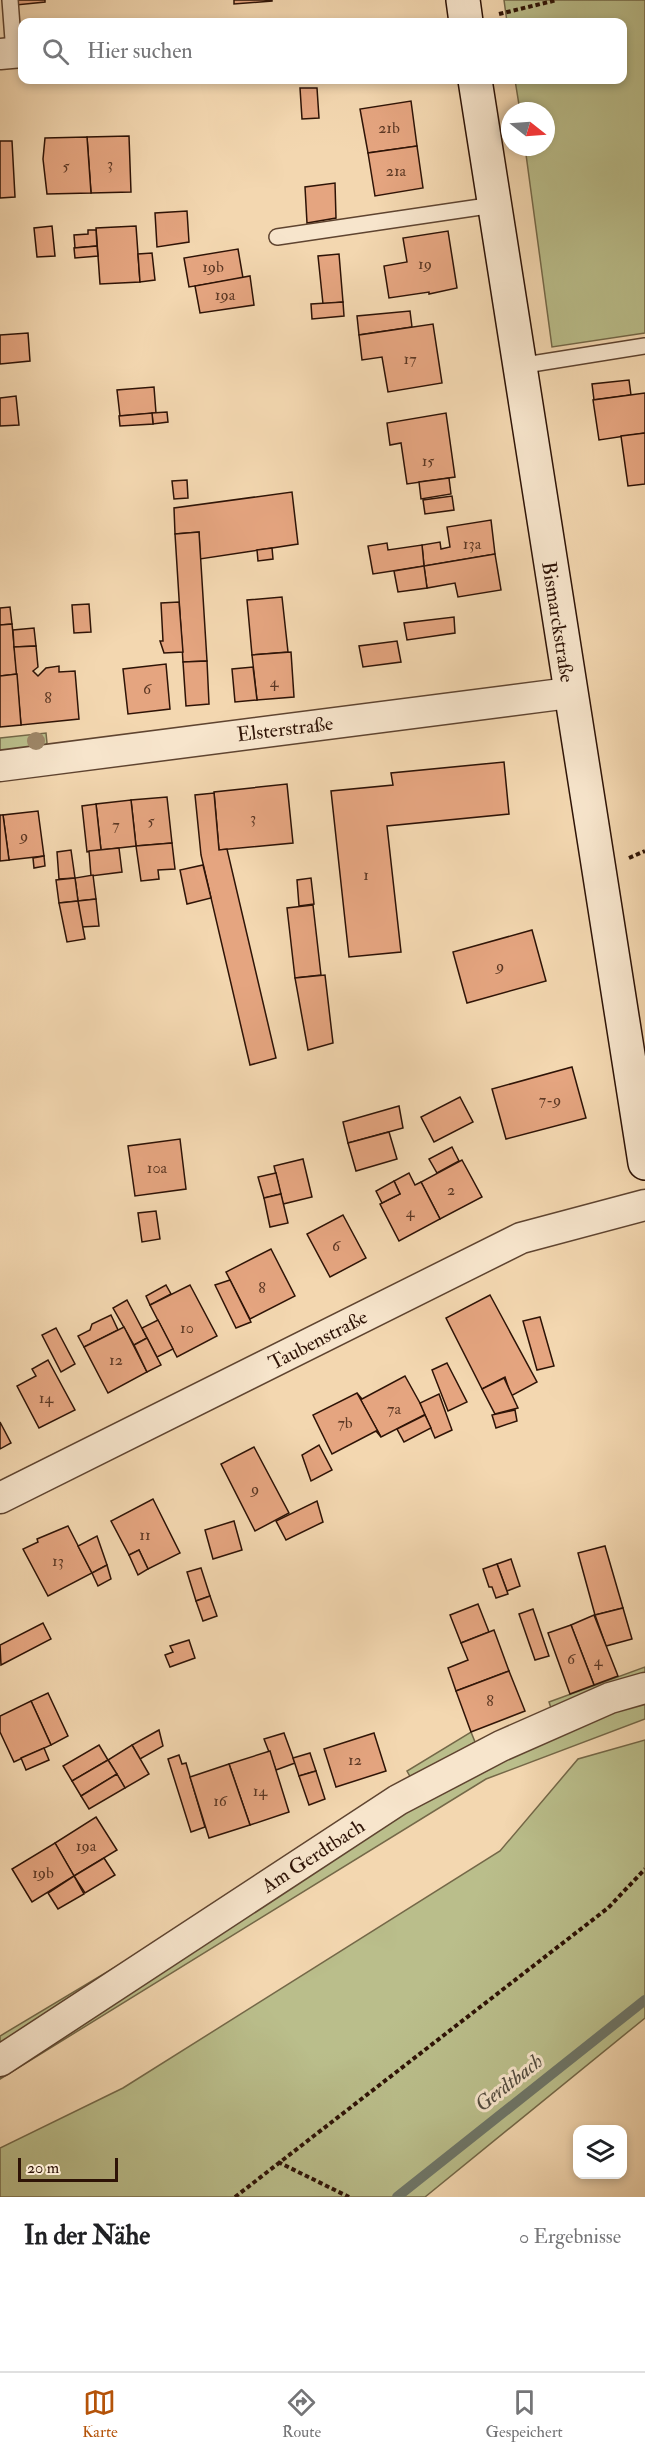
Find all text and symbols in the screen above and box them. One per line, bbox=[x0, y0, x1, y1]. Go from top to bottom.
search box bbox=[18, 18, 627, 84]
icon: search bbox=[39, 35, 72, 68]
text: Hier suchen bbox=[87, 37, 193, 65]
north arrow bbox=[501, 102, 555, 156]
house number: 21b bbox=[378, 118, 400, 138]
house number: 3 bbox=[107, 154, 113, 174]
house number: 5 bbox=[62, 156, 70, 176]
house number: 21a bbox=[386, 161, 407, 181]
house number: 19 bbox=[418, 254, 432, 274]
house number: 19b bbox=[202, 257, 224, 277]
house number: 19a bbox=[215, 285, 236, 305]
house number: 17 bbox=[403, 349, 417, 369]
house number: 15 bbox=[422, 451, 434, 471]
house number: 13a bbox=[463, 534, 482, 554]
street label: Bismarckstraße bbox=[536, 560, 580, 684]
house number: 4 bbox=[270, 672, 280, 692]
house number: 6 bbox=[143, 679, 152, 699]
house number: 8 bbox=[44, 688, 52, 708]
street label: Elsterstraße bbox=[235, 711, 335, 747]
house number: 3 bbox=[250, 808, 256, 828]
house number: 5 bbox=[147, 811, 155, 831]
house number: 7 bbox=[112, 815, 120, 835]
house number: 9 bbox=[19, 826, 28, 846]
house number: 1 bbox=[363, 865, 369, 885]
house number: 9 bbox=[495, 956, 504, 976]
house number: 7-9 bbox=[539, 1090, 561, 1110]
house number: 10a bbox=[147, 1158, 168, 1178]
house number: 2 bbox=[447, 1180, 455, 1200]
house number: 4 bbox=[406, 1202, 416, 1222]
house number: 6 bbox=[332, 1236, 341, 1256]
house number: 8 bbox=[258, 1278, 266, 1298]
street label: Taubenstraße bbox=[264, 1304, 372, 1376]
house number: 10 bbox=[180, 1318, 194, 1338]
house number: 12 bbox=[109, 1350, 123, 1370]
house number: 14 bbox=[39, 1388, 55, 1408]
house number: 7a bbox=[387, 1399, 401, 1419]
house number: 7b bbox=[337, 1413, 353, 1433]
house number: 9 bbox=[250, 1479, 259, 1499]
house number: 11 bbox=[139, 1525, 151, 1545]
house number: 13 bbox=[52, 1551, 64, 1571]
house number: 6 bbox=[567, 1649, 576, 1669]
house number: 4 bbox=[594, 1651, 604, 1671]
house number: 8 bbox=[486, 1691, 494, 1711]
house number: 12 bbox=[348, 1750, 362, 1770]
house number: 14 bbox=[253, 1781, 269, 1801]
house number: 16 bbox=[213, 1791, 228, 1811]
street label: Am Gerdtbach bbox=[256, 1813, 370, 1899]
house number: 19a bbox=[76, 1836, 97, 1856]
house number: 19b bbox=[32, 1863, 54, 1883]
water label: Gerdtbach bbox=[470, 2048, 548, 2118]
map controls bbox=[573, 2125, 627, 2179]
button: layers bbox=[573, 2125, 627, 2179]
scale bar bbox=[18, 2155, 118, 2182]
text: 20 m bbox=[27, 2158, 59, 2178]
text: In der Nähe bbox=[24, 2220, 150, 2252]
text: 0 Ergebnisse bbox=[519, 2224, 621, 2249]
tab: Karte bbox=[82, 2386, 118, 2442]
tab: Route bbox=[282, 2386, 321, 2442]
tab: Gespeichert bbox=[486, 2386, 563, 2442]

